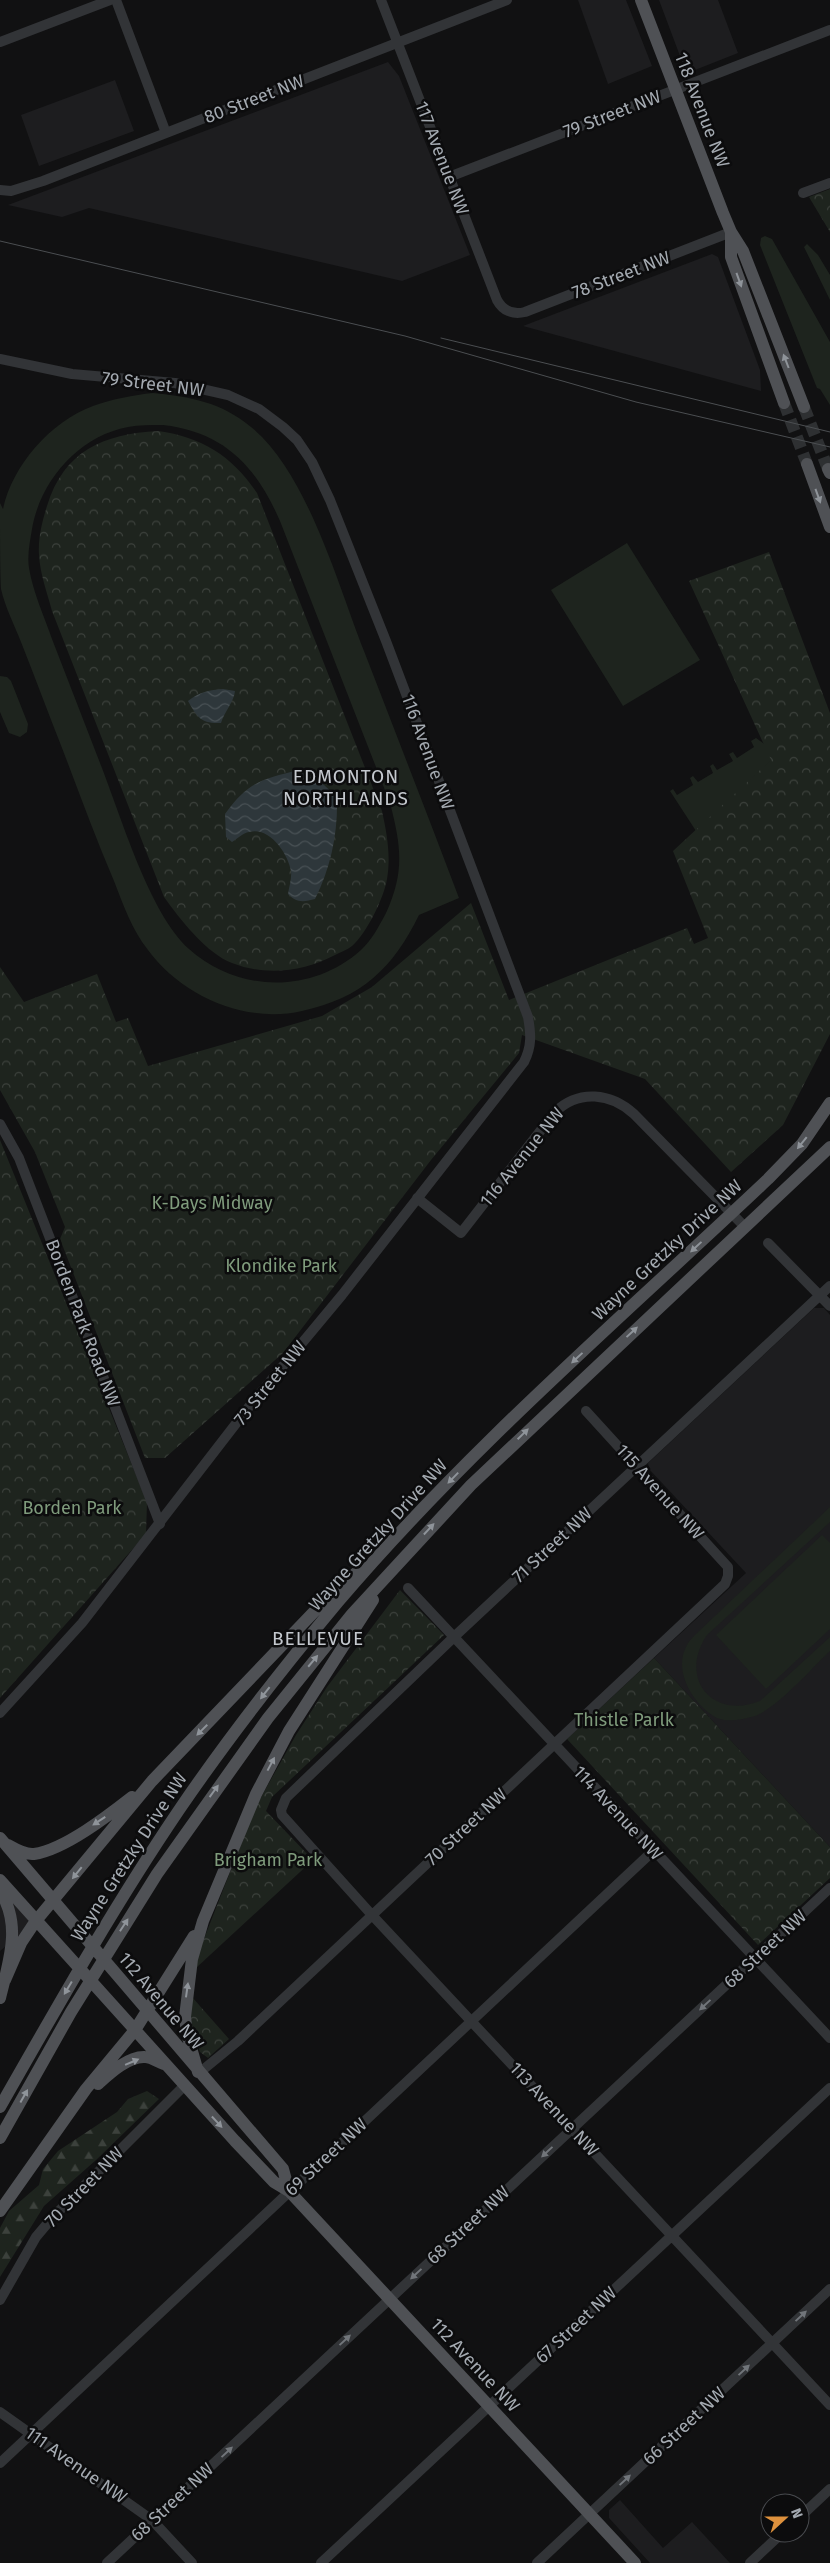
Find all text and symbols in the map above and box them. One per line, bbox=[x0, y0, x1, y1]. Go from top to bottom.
street label: 118 Avenue NW bbox=[670, 49, 734, 171]
street label: 80 Street NW bbox=[201, 70, 307, 128]
street label: 79 Street NW bbox=[560, 85, 664, 143]
street label: 117 Avenue NW bbox=[410, 98, 474, 218]
street label: 78 Street NW bbox=[569, 246, 673, 304]
one-way arrow bbox=[735, 273, 743, 288]
one-way arrow bbox=[782, 353, 790, 368]
street label: 79 Street NW bbox=[101, 367, 205, 401]
one-way arrow bbox=[814, 489, 822, 504]
street label: 116 Avenue NW bbox=[397, 691, 459, 813]
district label: EDMONTON NORTHLANDS bbox=[283, 765, 409, 810]
street label: 116 Avenue NW bbox=[475, 1103, 569, 1211]
one-way arrow bbox=[796, 1136, 807, 1149]
street label: Wayne Gretzky Drive NW bbox=[588, 1175, 747, 1325]
park label: K-Days Midway bbox=[152, 1192, 273, 1214]
street label: Borden Park Road NW bbox=[41, 1236, 125, 1410]
one-way arrow bbox=[690, 1241, 702, 1253]
park label: Klondike Park bbox=[225, 1255, 338, 1277]
one-way arrow bbox=[626, 1326, 638, 1338]
street label: 73 Street NW bbox=[229, 1336, 311, 1430]
one-way arrow bbox=[572, 1352, 584, 1364]
one-way arrow bbox=[517, 1429, 529, 1441]
street label: 115 Avenue NW bbox=[611, 1440, 709, 1544]
street label: Wayne Gretzky Drive NW bbox=[304, 1454, 452, 1615]
one-way arrow bbox=[447, 1471, 459, 1483]
park label: Borden Park bbox=[22, 1497, 122, 1519]
street label: 71 Street NW bbox=[508, 1502, 597, 1587]
one-way arrow bbox=[423, 1524, 435, 1536]
district label: BELLEVUE bbox=[272, 1627, 364, 1650]
one-way arrow bbox=[307, 1655, 318, 1668]
one-way arrow bbox=[259, 1686, 270, 1699]
park label: Thistle Parlk bbox=[574, 1709, 675, 1731]
one-way arrow bbox=[197, 1724, 209, 1736]
one-way arrow bbox=[267, 1757, 275, 1771]
street label: 114 Avenue NW bbox=[569, 1761, 668, 1865]
street label: Wayne Gretzky Drive NW bbox=[66, 1768, 192, 1946]
street label: 70 Street NW bbox=[421, 1784, 511, 1870]
one-way arrow bbox=[209, 1785, 220, 1798]
one-way arrow bbox=[93, 1817, 106, 1826]
park label: Brigham Park bbox=[214, 1849, 323, 1871]
one-way arrow bbox=[71, 1866, 82, 1879]
street label: 68 Street NW bbox=[719, 1905, 811, 1993]
one-way arrow bbox=[119, 1919, 128, 1932]
street label: 112 Avenue NW bbox=[114, 1948, 208, 2054]
one-way arrow bbox=[63, 1981, 72, 1994]
one-way arrow bbox=[183, 1982, 191, 1998]
one-way arrow bbox=[699, 1999, 711, 2011]
one-way arrow bbox=[125, 2057, 139, 2065]
street label: 113 Avenue NW bbox=[505, 2057, 603, 2161]
one-way arrow bbox=[20, 2089, 28, 2103]
street label: 69 Street NW bbox=[280, 2113, 372, 2201]
one-way arrow bbox=[211, 2115, 223, 2127]
street label: 70 Street NW bbox=[40, 2142, 128, 2232]
one-way arrow bbox=[542, 2146, 554, 2158]
street label: 68 Street NW bbox=[422, 2181, 514, 2269]
one-way arrow bbox=[410, 2268, 422, 2280]
street label: 67 Street NW bbox=[531, 2282, 621, 2368]
one-way arrow bbox=[795, 2310, 807, 2322]
street label: 112 Avenue NW bbox=[426, 2313, 524, 2417]
one-way arrow bbox=[339, 2334, 351, 2346]
one-way arrow bbox=[738, 2364, 750, 2376]
street label: 66 Street NW bbox=[638, 2382, 730, 2470]
street label: 111 Avenue NW bbox=[21, 2422, 131, 2508]
one-way arrow bbox=[220, 2446, 233, 2457]
street label: 68 Street NW bbox=[126, 2458, 218, 2546]
one-way arrow bbox=[619, 2474, 631, 2486]
north arrow bbox=[760, 2493, 810, 2543]
text: N bbox=[787, 2506, 806, 2521]

